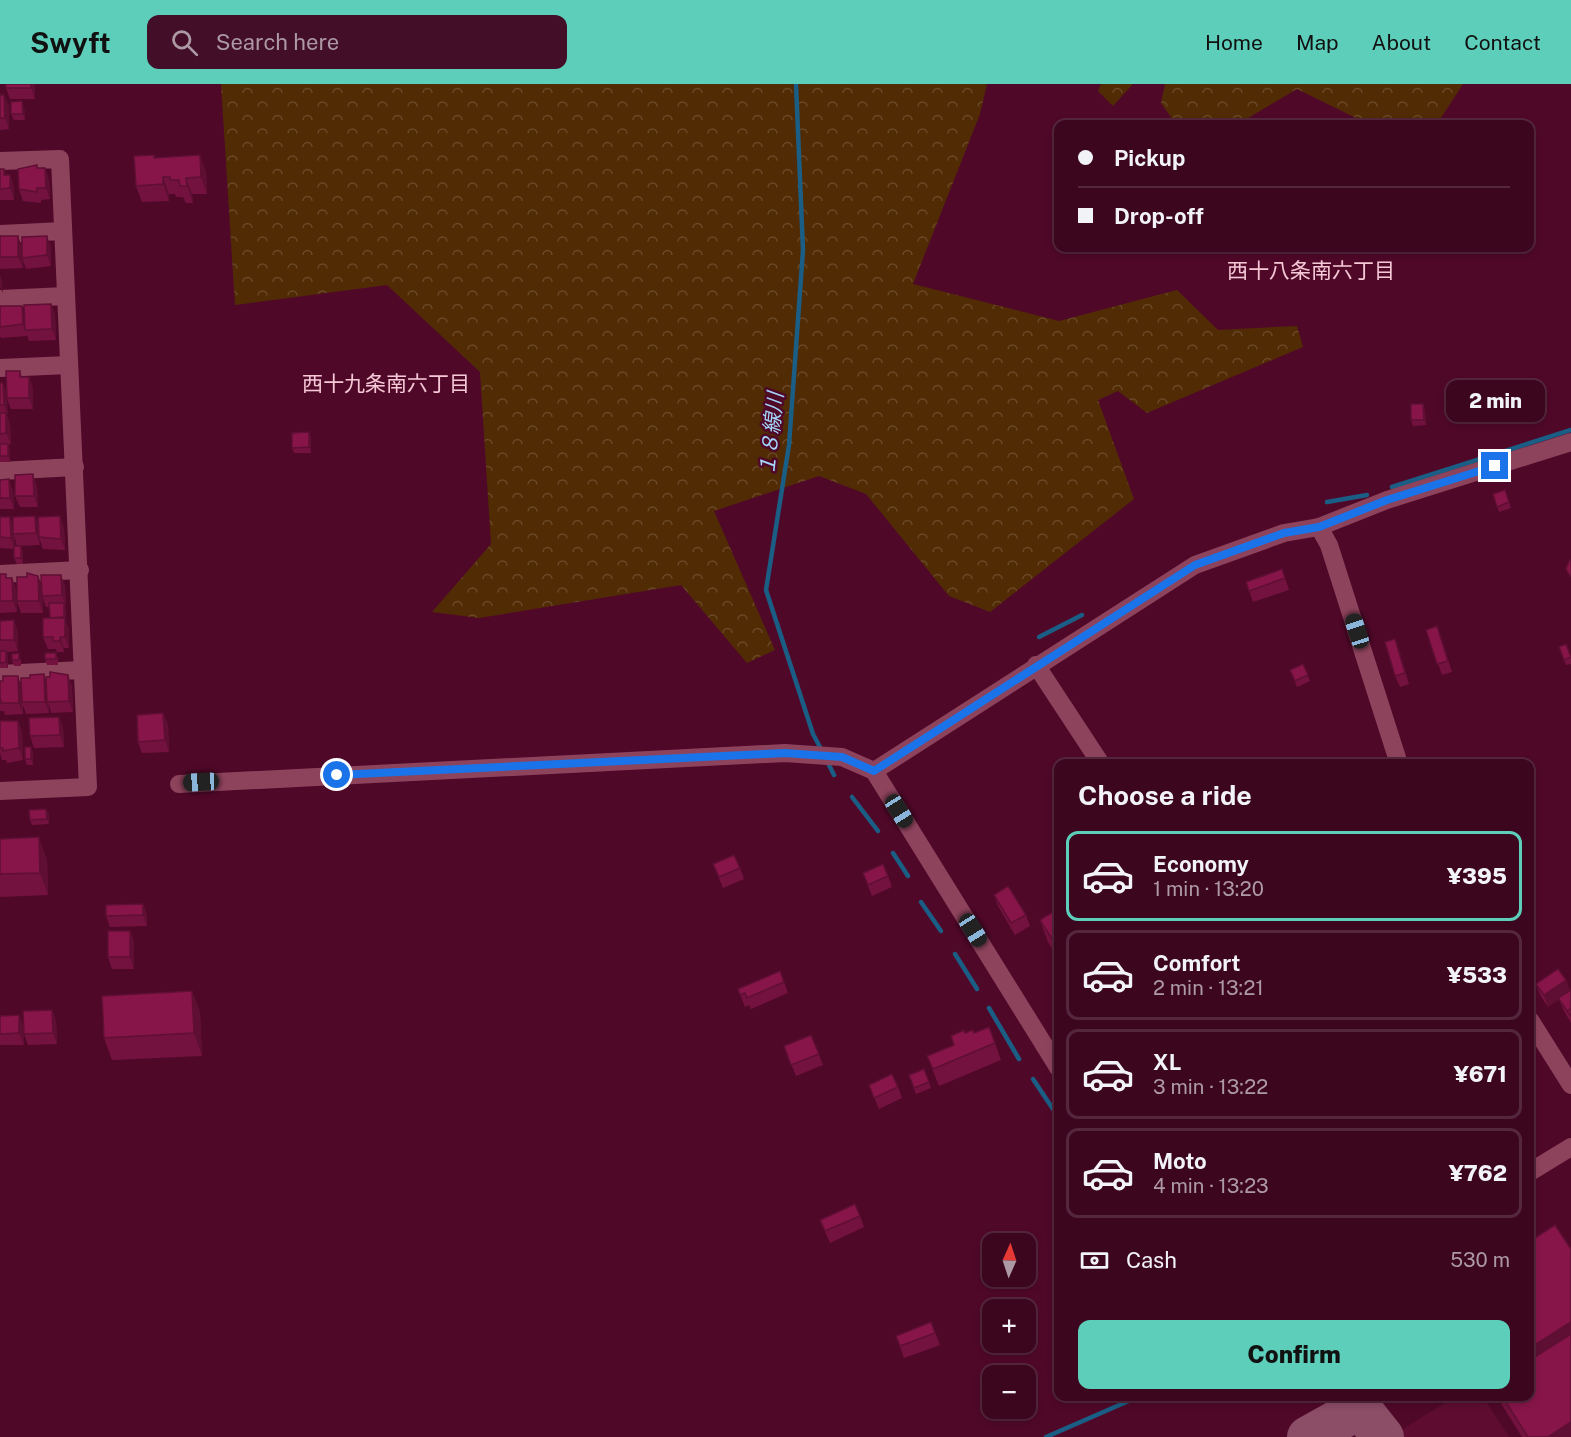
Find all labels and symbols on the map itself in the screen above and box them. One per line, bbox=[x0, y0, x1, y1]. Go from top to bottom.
district label: 西十八条南六丁目 bbox=[1227, 258, 1395, 283]
district label: 西十九条南六丁目 bbox=[302, 371, 470, 396]
callout: 2 min bbox=[1446, 379, 1544, 421]
water label: １８線川 bbox=[754, 389, 788, 477]
route end bbox=[1481, 452, 1508, 479]
car bbox=[1343, 611, 1371, 651]
route start bbox=[323, 761, 350, 788]
car bbox=[183, 772, 219, 792]
car bbox=[882, 791, 916, 831]
car bbox=[956, 910, 990, 950]
north arrow bbox=[982, 1233, 1036, 1287]

